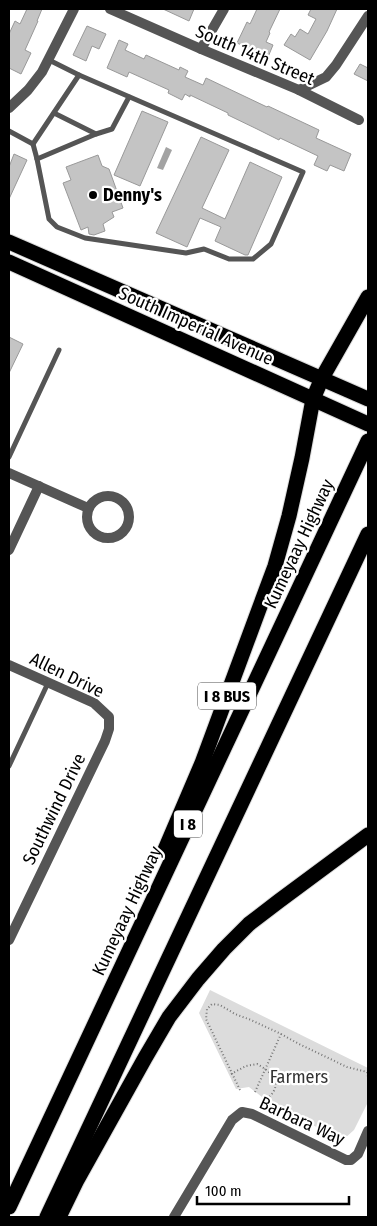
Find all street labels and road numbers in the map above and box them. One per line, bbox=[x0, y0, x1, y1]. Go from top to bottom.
street label: South 14th Street bbox=[192, 20, 318, 90]
street label: South Imperial Avenue bbox=[115, 282, 277, 370]
street label: Kumeyaay Highway bbox=[259, 476, 339, 612]
street label: Allen Drive bbox=[26, 648, 108, 702]
road number: I 8 BUS bbox=[198, 682, 256, 709]
street label: Southwind Drive bbox=[18, 750, 90, 868]
road number: I 8 bbox=[174, 811, 202, 838]
street label: Kumeyaay Highway bbox=[87, 843, 167, 979]
street label: Barbara Way bbox=[256, 1092, 348, 1150]

